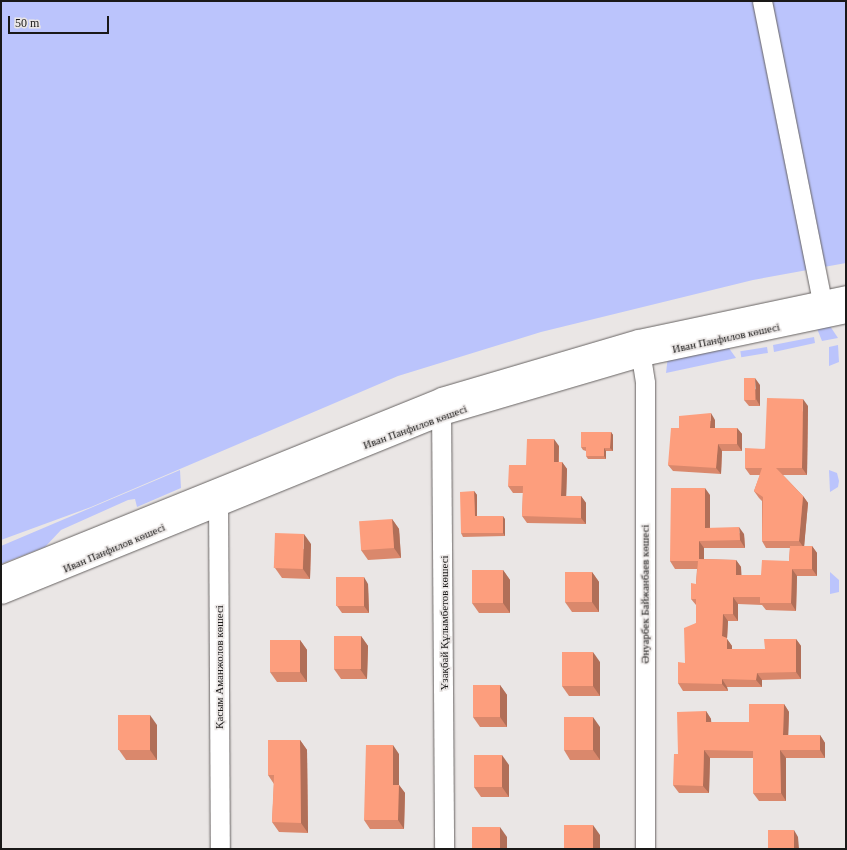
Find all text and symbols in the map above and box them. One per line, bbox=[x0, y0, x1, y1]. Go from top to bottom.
scale bar bbox=[10, 8, 111, 34]
text: 50 m bbox=[15, 16, 39, 30]
street label: Иван Панфилов көшесі bbox=[671, 320, 781, 356]
street label: Иван Панфилов көшесі bbox=[361, 402, 469, 452]
street label: Иван Панфилов көшесі bbox=[61, 521, 167, 575]
street label: Әнуарбек Байжанбаев көшесі bbox=[638, 524, 652, 664]
street label: Ұзақбай Құлымбетов көшесі bbox=[437, 555, 451, 691]
street label: Қасым Аманжолов көшесі bbox=[212, 605, 226, 729]

